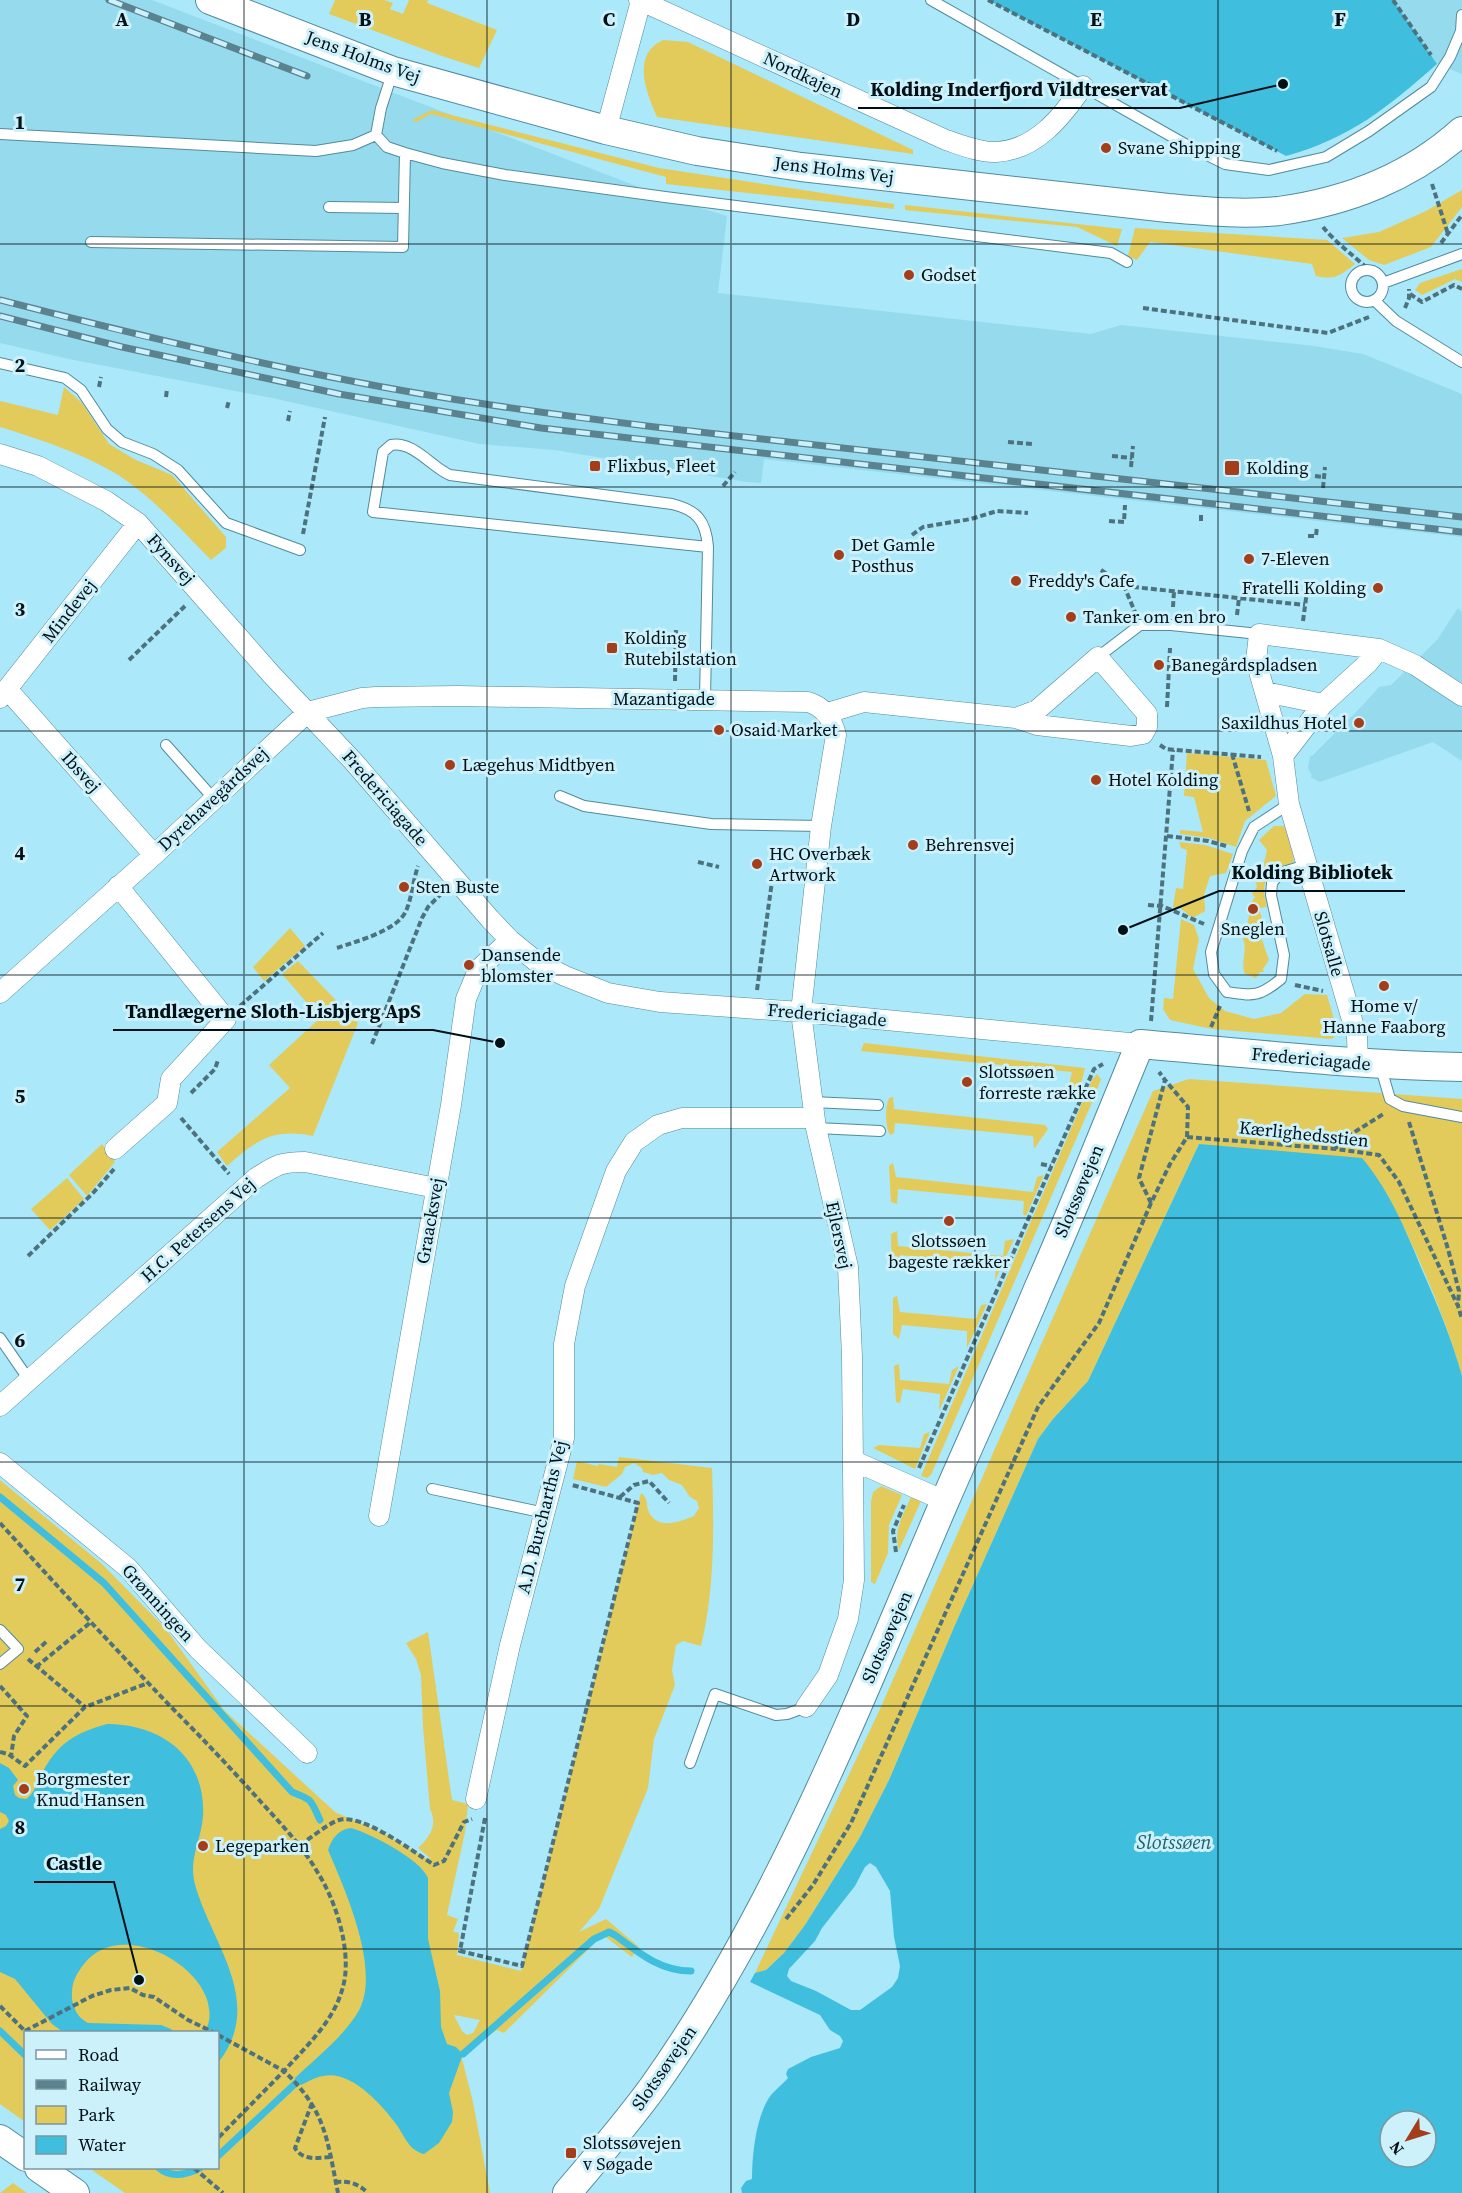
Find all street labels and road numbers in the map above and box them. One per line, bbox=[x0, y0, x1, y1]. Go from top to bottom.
street label: Jens Holms Vej bbox=[302, 24, 424, 89]
street label: Nordkajen bbox=[760, 45, 847, 104]
street label: Jens Holms Vej bbox=[772, 150, 895, 189]
street label: Fynsvej bbox=[142, 528, 201, 590]
street label: Mindevej bbox=[36, 574, 101, 648]
street label: Mazantigade bbox=[613, 686, 715, 711]
street label: Dyrehavegårdsvej bbox=[152, 741, 273, 856]
street label: Fredericiagade bbox=[337, 744, 434, 851]
street label: Ibsvej bbox=[56, 746, 107, 798]
street label: Slotsalle bbox=[1308, 908, 1351, 979]
street label: Fredericiagade bbox=[766, 997, 888, 1032]
street label: Fredericiagade bbox=[1250, 1041, 1372, 1076]
street label: Kærlighedsstien bbox=[1238, 1114, 1370, 1153]
street label: Slotssøvejen bbox=[1048, 1141, 1109, 1241]
street label: H.C. Petersens Vej bbox=[135, 1172, 260, 1288]
street label: Graacksvej bbox=[410, 1176, 449, 1266]
street label: Ejlersvej bbox=[820, 1199, 859, 1271]
street label: A.D. Burcharths Vej bbox=[510, 1437, 573, 1596]
street label: Grønningen bbox=[117, 1558, 200, 1647]
street label: Slotssøvejen bbox=[855, 1587, 918, 1687]
street label: Slotssøvejen bbox=[625, 2020, 702, 2115]

